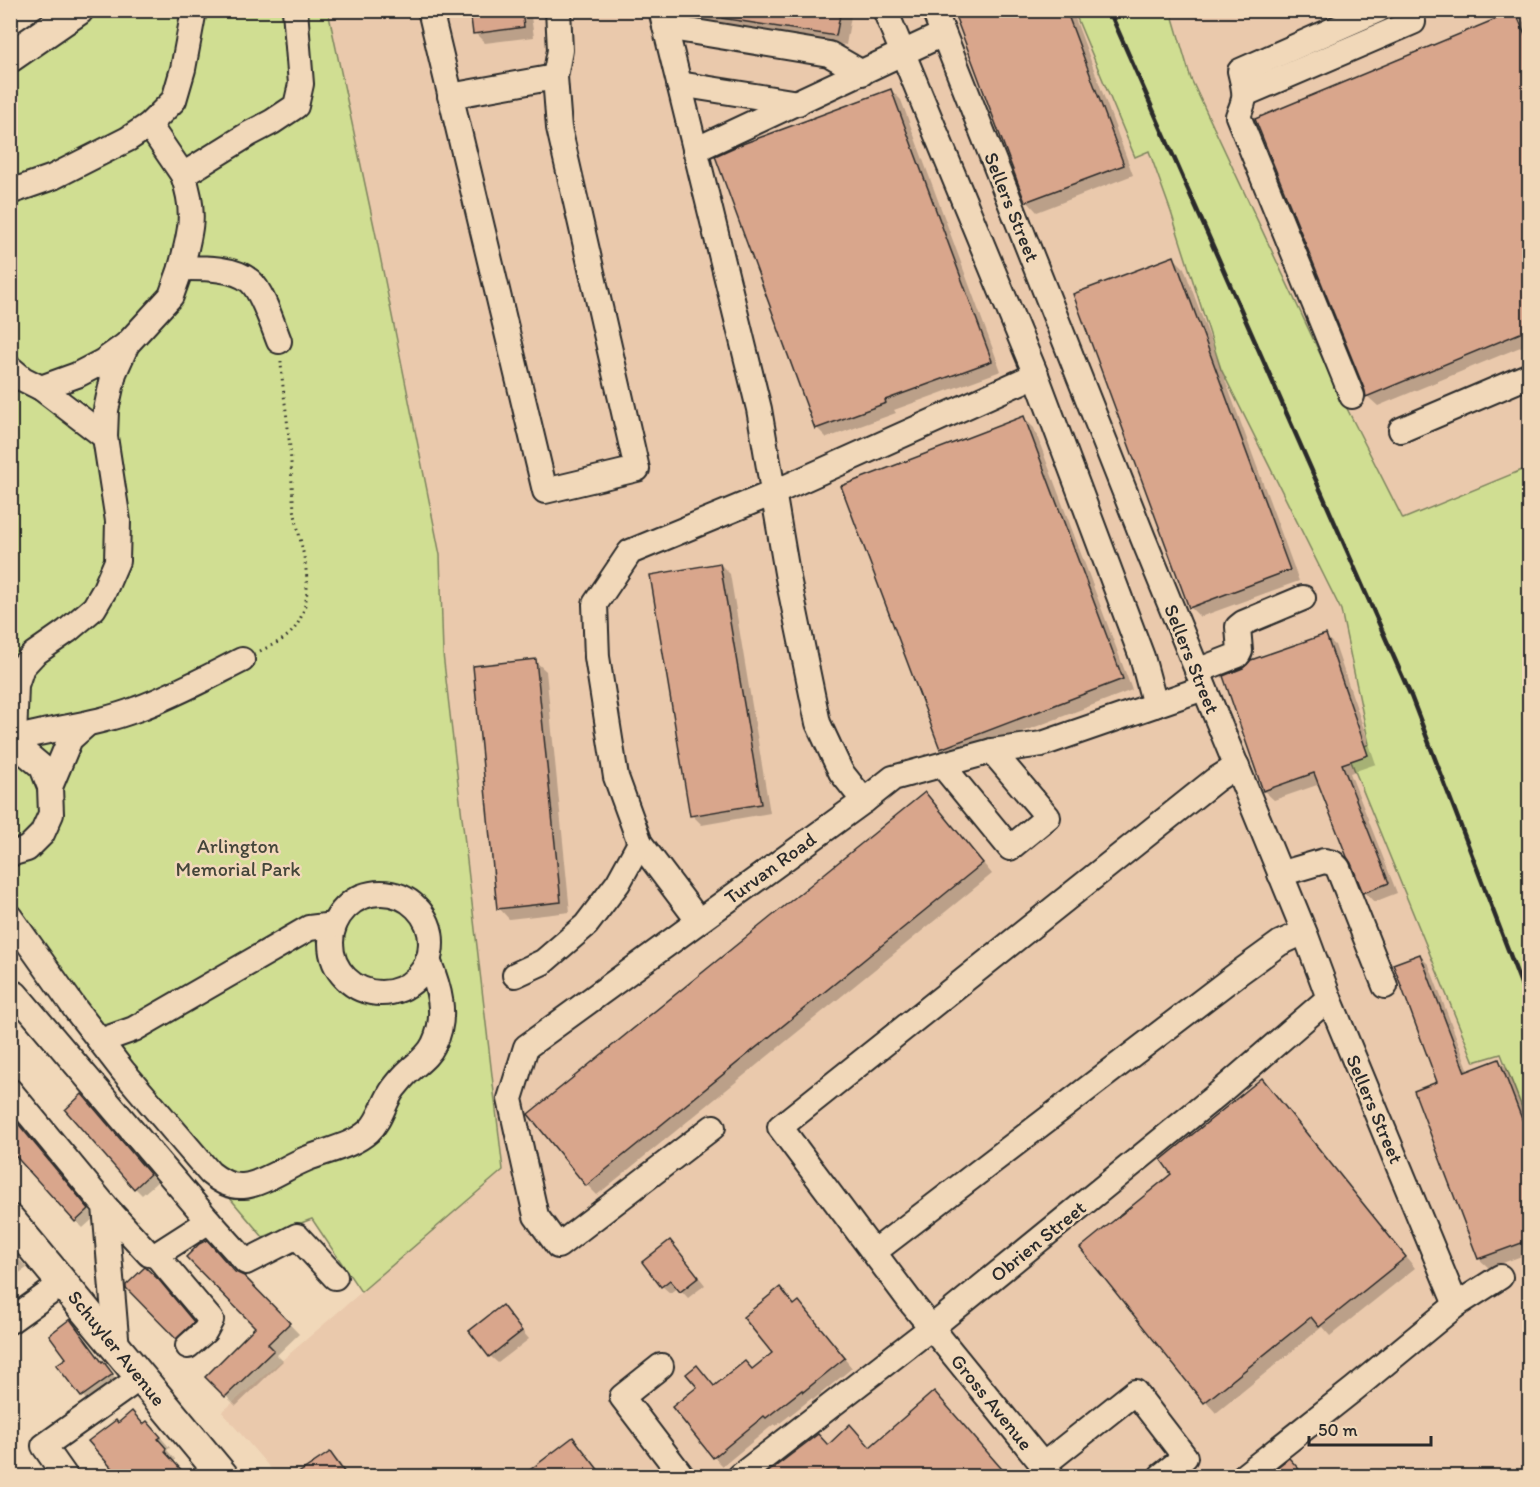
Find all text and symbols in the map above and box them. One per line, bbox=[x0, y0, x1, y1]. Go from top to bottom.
street label: Sellers Street bbox=[979, 149, 1045, 265]
street label: Sellers Street bbox=[1159, 601, 1225, 717]
street label: Turvan Road bbox=[719, 827, 821, 909]
park label: Arlington Memorial Park bbox=[176, 834, 300, 881]
street label: Sellers Street bbox=[1341, 1051, 1409, 1167]
street label: Obrien Street bbox=[985, 1195, 1091, 1287]
street label: Schuyler Avenue bbox=[63, 1285, 171, 1411]
street label: Gross Avenue bbox=[946, 1349, 1038, 1455]
scale bar bbox=[1309, 1409, 1430, 1447]
text: 50 m bbox=[1318, 1419, 1358, 1441]

